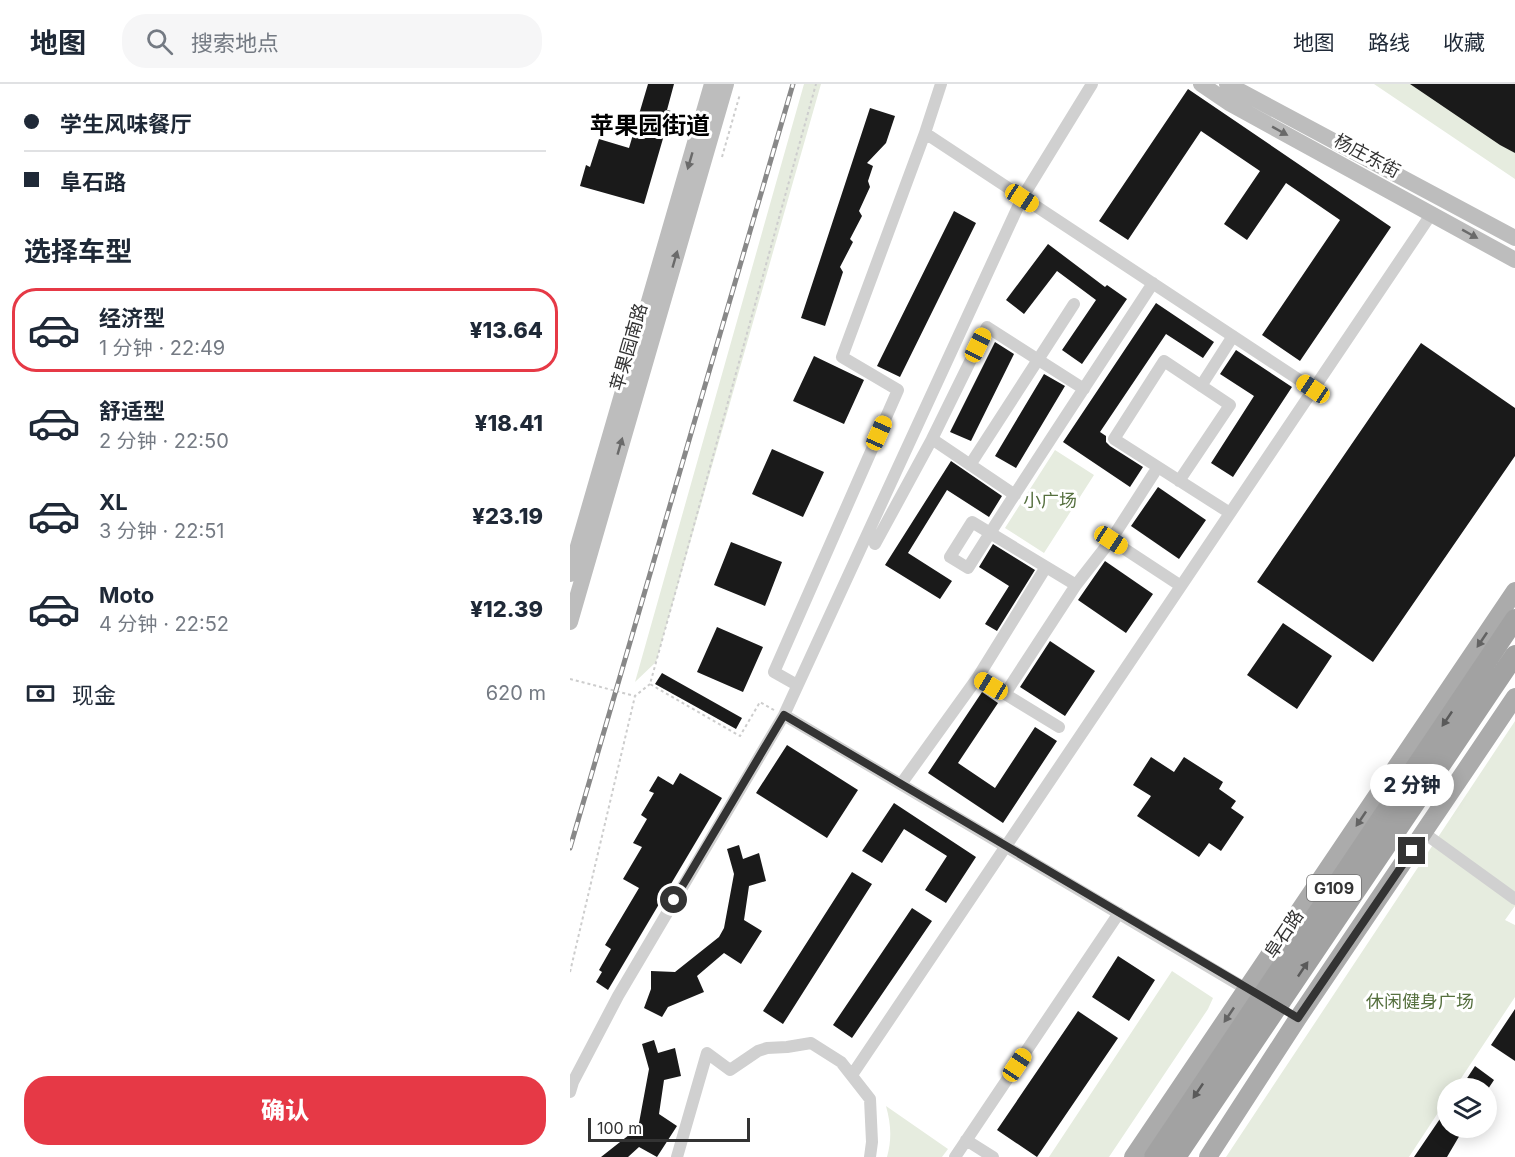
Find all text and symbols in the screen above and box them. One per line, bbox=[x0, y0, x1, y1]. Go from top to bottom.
search box bbox=[122, 14, 542, 68]
icon: search bbox=[143, 25, 176, 58]
text: 地图 bbox=[30, 26, 86, 60]
text: 搜索地点 bbox=[191, 30, 279, 56]
text: 地图 bbox=[1293, 30, 1335, 55]
text: 路线 bbox=[1368, 30, 1410, 55]
text: 收藏 bbox=[1443, 30, 1485, 55]
text: 学生风味餐厅 bbox=[60, 111, 192, 137]
district label: 苹果园街道 bbox=[590, 111, 710, 140]
one-way arrow bbox=[1272, 126, 1289, 136]
street label: 杨庄东街 bbox=[1331, 129, 1404, 182]
one-way arrow bbox=[685, 152, 694, 170]
text: 阜石路 bbox=[60, 169, 126, 195]
car bbox=[1002, 181, 1042, 215]
one-way arrow bbox=[1462, 229, 1479, 239]
text: 选择车型 bbox=[24, 235, 132, 268]
one-way arrow bbox=[671, 250, 680, 268]
street label: 苹果园南路 bbox=[606, 301, 651, 393]
icon: car bbox=[27, 303, 81, 357]
text: 经济型 bbox=[99, 305, 165, 331]
text: ¥13.64 bbox=[470, 317, 543, 343]
car bbox=[962, 325, 994, 365]
text: 1 分钟 · 22:49 bbox=[99, 336, 225, 360]
car bbox=[1293, 371, 1333, 407]
icon: car bbox=[27, 396, 81, 450]
text: 舒适型 bbox=[99, 398, 165, 424]
text: ¥18.41 bbox=[475, 410, 543, 436]
car bbox=[863, 413, 895, 453]
text: 2 分钟 · 22:50 bbox=[99, 429, 229, 453]
one-way arrow bbox=[616, 437, 625, 455]
icon: car bbox=[27, 489, 81, 543]
text: XL bbox=[99, 489, 128, 515]
park label: 小广场 bbox=[1023, 490, 1077, 511]
text: ¥23.19 bbox=[472, 503, 543, 529]
text: 3 分钟 · 22:51 bbox=[99, 519, 224, 543]
car bbox=[1091, 523, 1131, 557]
icon: car bbox=[27, 582, 81, 636]
text: Moto bbox=[99, 582, 154, 608]
text: ¥12.39 bbox=[470, 596, 543, 622]
text: 4 分钟 · 22:52 bbox=[99, 612, 229, 636]
one-way arrow bbox=[1477, 632, 1488, 648]
car bbox=[971, 669, 1011, 703]
icon: cash bbox=[24, 677, 57, 710]
text: 620 m bbox=[486, 681, 546, 705]
text: 现金 bbox=[72, 682, 116, 708]
one-way arrow bbox=[1441, 711, 1453, 727]
callout: 2 分钟 bbox=[1370, 764, 1454, 806]
text: 2 分钟 bbox=[1383, 773, 1441, 797]
one-way arrow bbox=[1356, 811, 1367, 827]
route end bbox=[1398, 837, 1425, 864]
road number: G109 bbox=[1307, 875, 1361, 901]
route start bbox=[660, 886, 687, 913]
street label: 阜石路 bbox=[1260, 905, 1307, 962]
one-way arrow bbox=[1297, 962, 1309, 978]
park label: 休闲健身广场 bbox=[1366, 991, 1474, 1012]
one-way arrow bbox=[1223, 1007, 1235, 1023]
car bbox=[999, 1045, 1035, 1085]
button: 确认 bbox=[24, 1076, 546, 1145]
map controls bbox=[1437, 1078, 1497, 1138]
button: layers bbox=[1437, 1078, 1497, 1138]
one-way arrow bbox=[1193, 1082, 1204, 1099]
scale bar bbox=[588, 1115, 750, 1142]
text: 100 m bbox=[597, 1118, 642, 1138]

